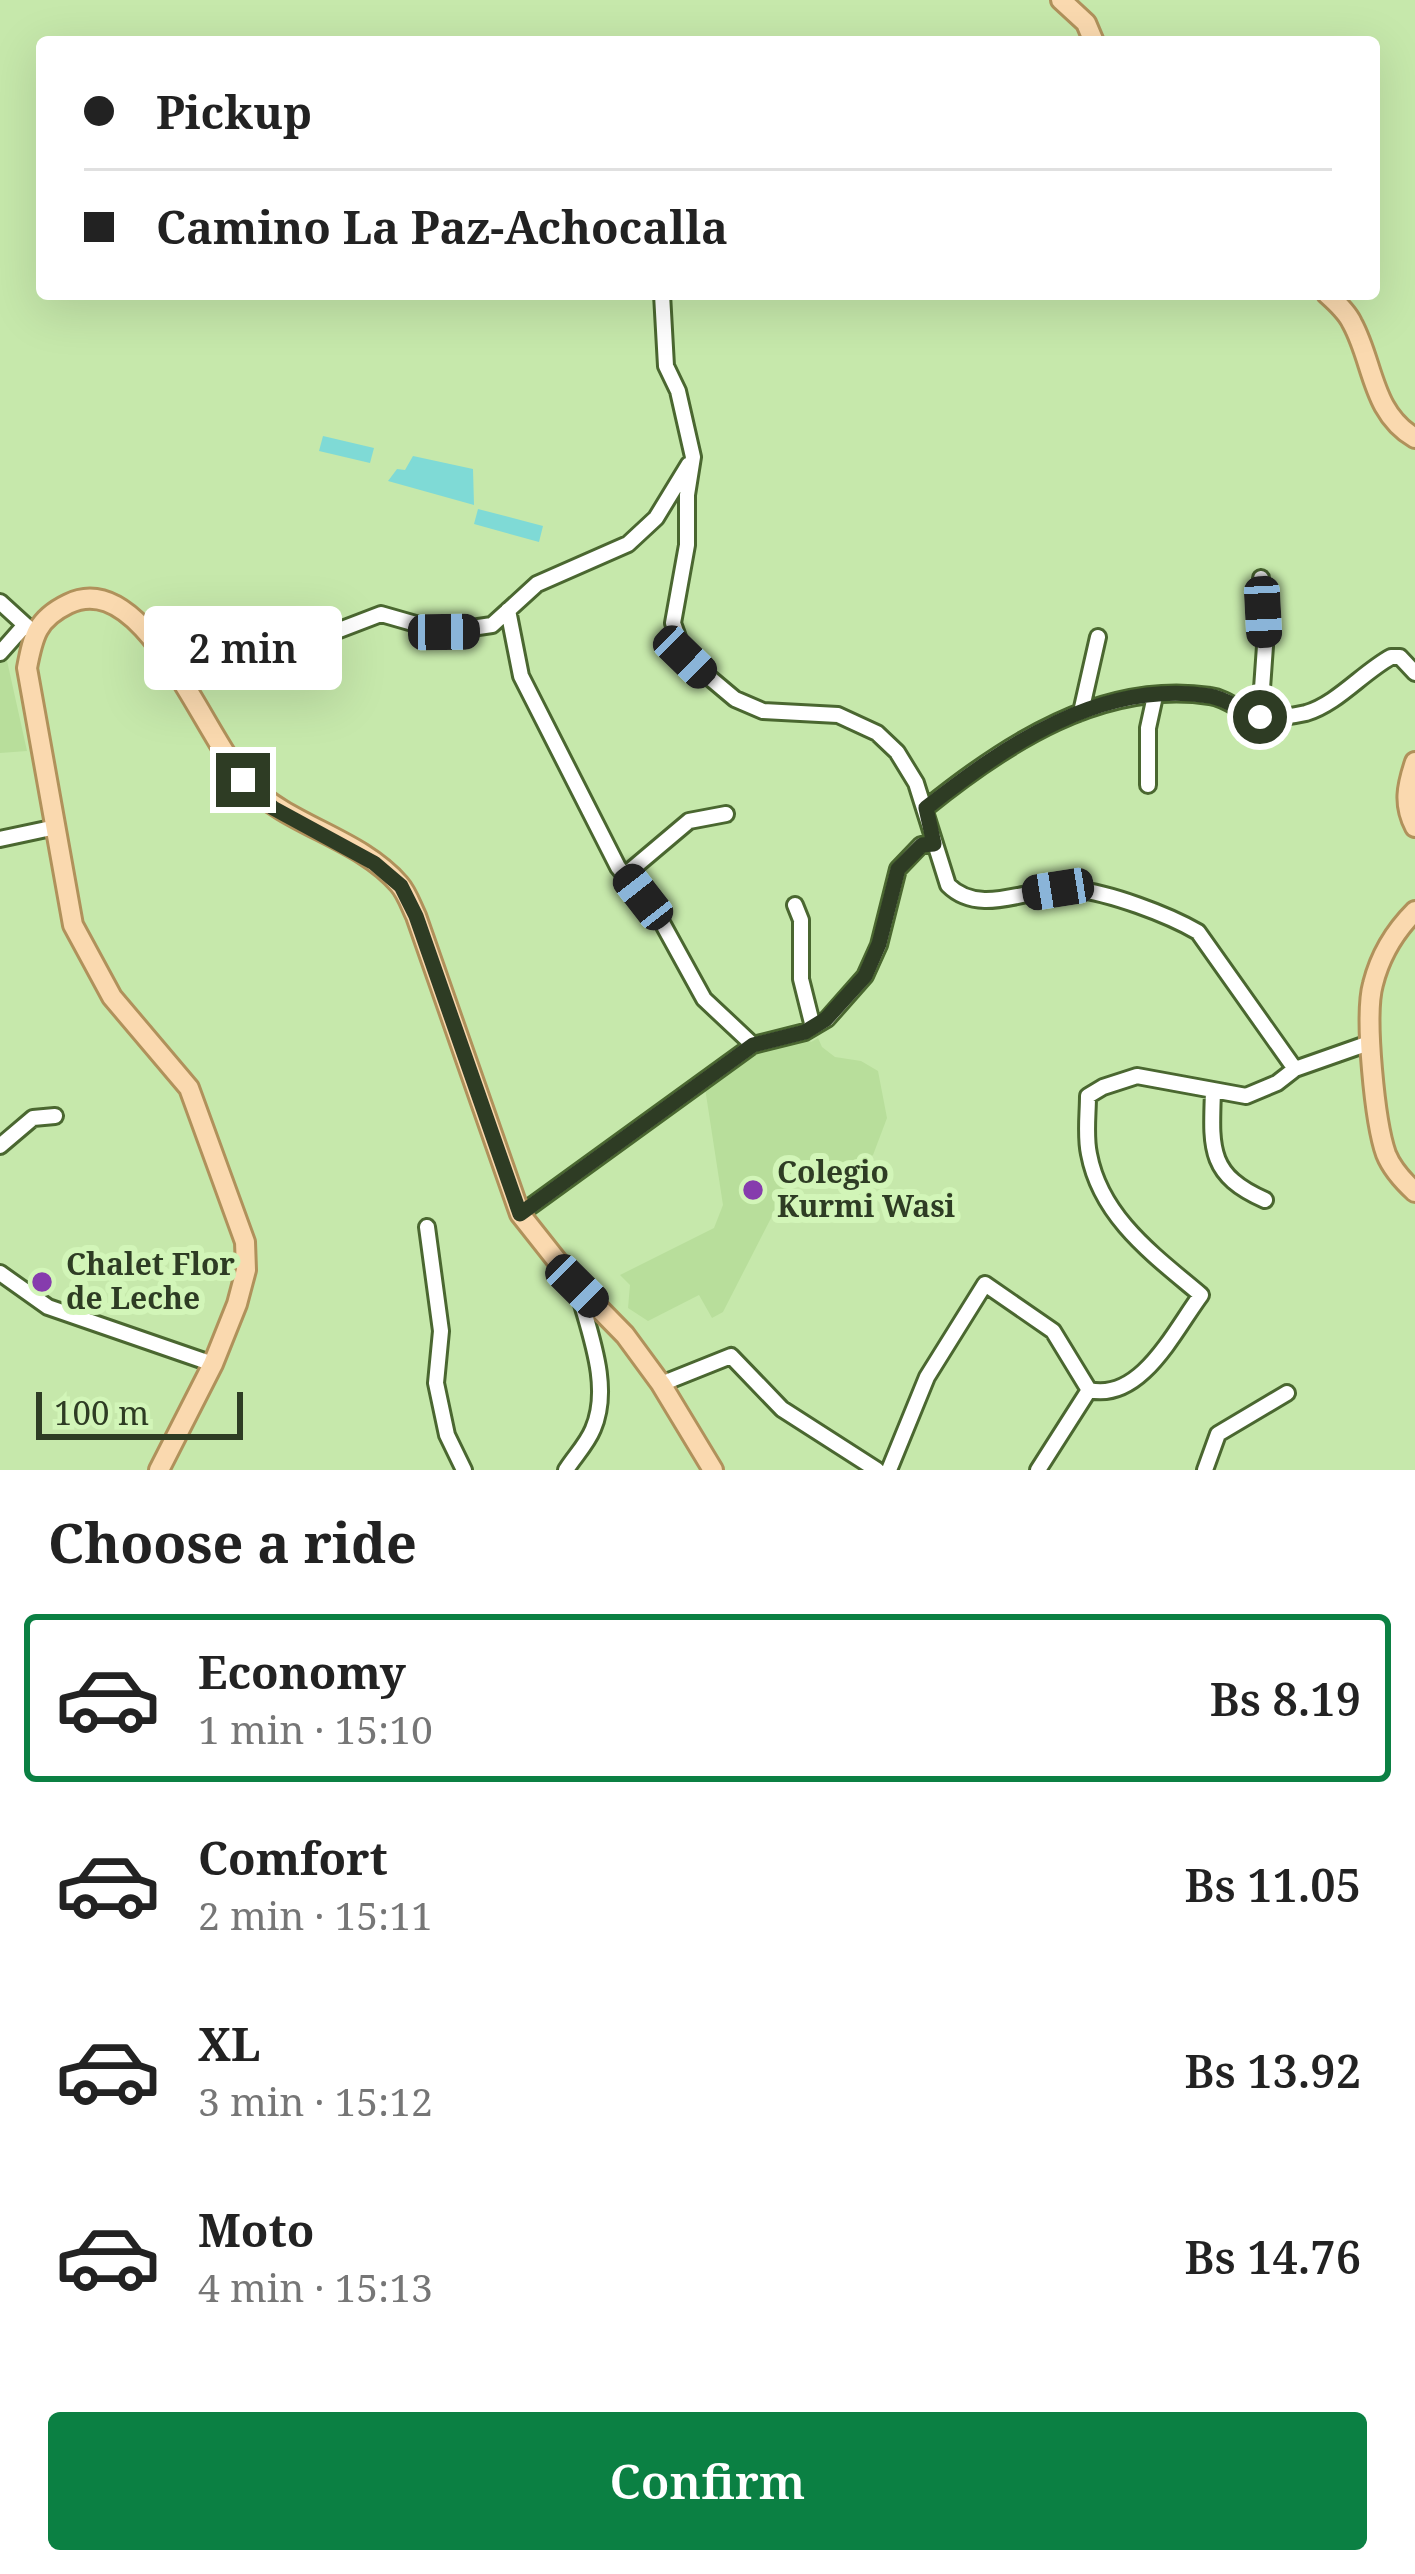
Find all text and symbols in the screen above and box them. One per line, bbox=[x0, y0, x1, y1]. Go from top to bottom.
text: Pickup bbox=[156, 81, 312, 142]
text: Camino La Paz-Achocalla bbox=[156, 196, 728, 257]
car bbox=[1243, 575, 1283, 649]
callout: 2 min bbox=[144, 606, 342, 690]
car bbox=[408, 613, 480, 651]
car bbox=[647, 619, 723, 695]
text: 2 min bbox=[189, 621, 297, 674]
route start bbox=[1233, 690, 1287, 744]
route end bbox=[216, 753, 270, 807]
car bbox=[607, 858, 679, 936]
car bbox=[1020, 866, 1096, 912]
place label: Colegio Kurmi Wasi bbox=[777, 1151, 956, 1226]
marker: Colegio Kurmi Wasi bbox=[740, 1177, 766, 1203]
place label: Chalet Flor de Leche bbox=[66, 1243, 235, 1318]
car bbox=[539, 1248, 615, 1324]
marker: Chalet Flor de Leche bbox=[29, 1269, 55, 1295]
scale bar bbox=[36, 1386, 243, 1439]
text: 100 m bbox=[54, 1390, 149, 1435]
text: Choose a ride bbox=[48, 1505, 417, 1579]
text: Economy bbox=[198, 1641, 406, 1702]
icon: car bbox=[54, 1644, 162, 1752]
text: Bs 8.19 bbox=[1210, 1668, 1361, 1729]
text: 1 min · 15:10 bbox=[198, 1702, 433, 1755]
text: Comfort bbox=[198, 1827, 388, 1888]
icon: car bbox=[54, 1830, 162, 1938]
text: Bs 11.05 bbox=[1184, 1854, 1361, 1915]
text: 2 min · 15:11 bbox=[198, 1888, 433, 1941]
text: XL bbox=[198, 2013, 260, 2074]
icon: car bbox=[54, 2016, 162, 2124]
text: Bs 13.92 bbox=[1184, 2040, 1361, 2101]
text: 3 min · 15:12 bbox=[198, 2074, 433, 2127]
text: Moto bbox=[198, 2199, 314, 2260]
icon: car bbox=[54, 2202, 162, 2310]
text: Bs 14.76 bbox=[1184, 2226, 1361, 2287]
text: 4 min · 15:13 bbox=[198, 2260, 433, 2313]
button: Confirm bbox=[48, 2412, 1367, 2550]

